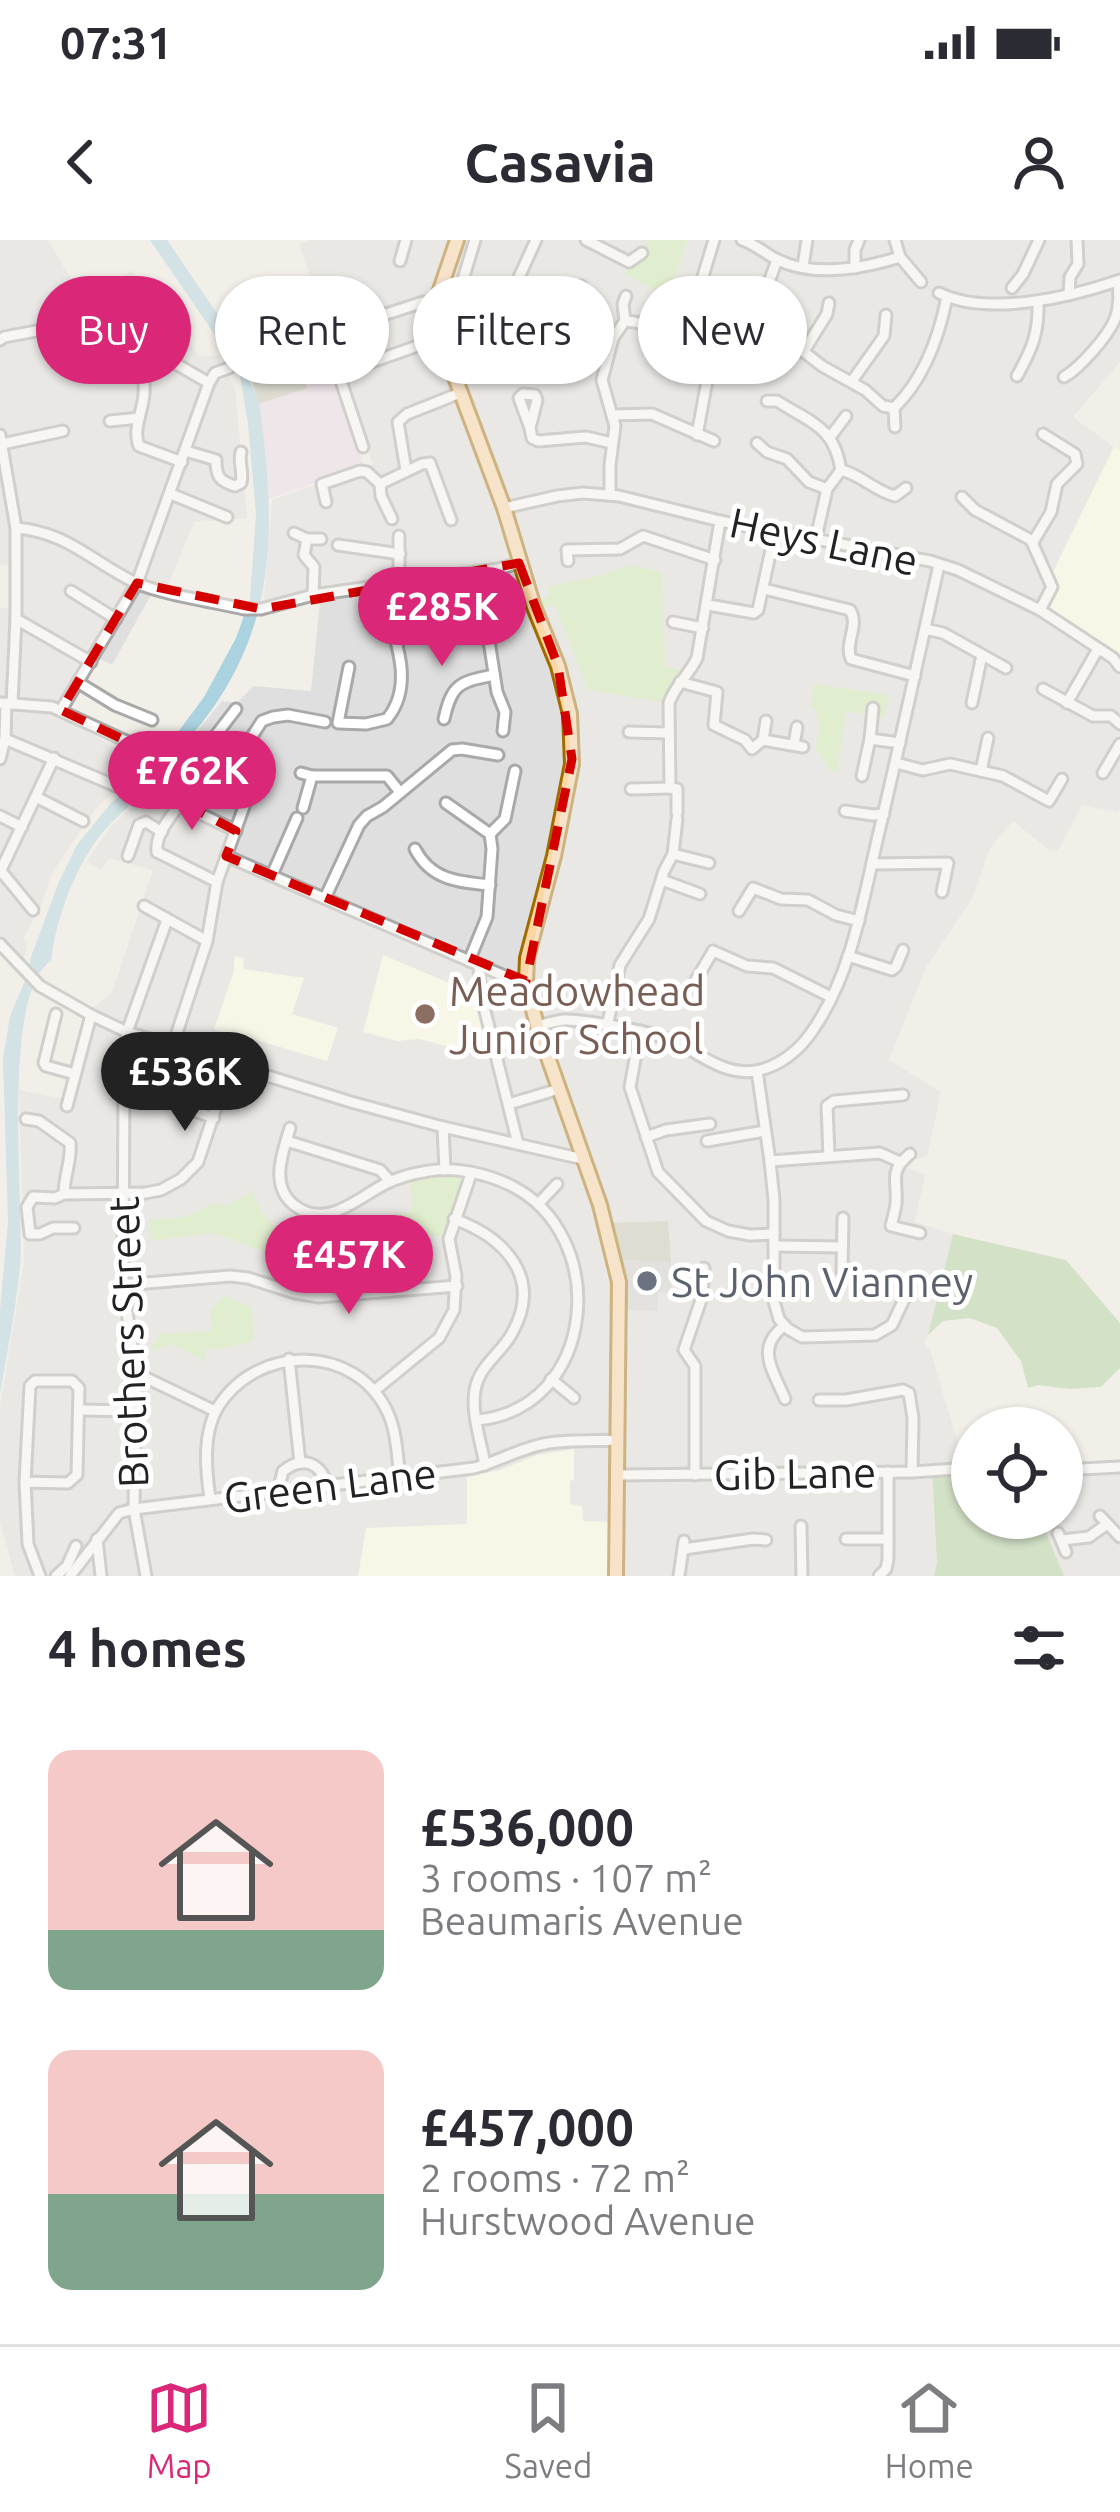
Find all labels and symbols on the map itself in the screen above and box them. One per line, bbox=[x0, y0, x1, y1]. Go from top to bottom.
street label: Heys Lane bbox=[726, 498, 922, 584]
pin: £285K bbox=[358, 567, 526, 669]
pin: £762K bbox=[108, 731, 276, 833]
place label: Meadowhead Junior School bbox=[449, 967, 705, 1062]
marker: Meadowhead Junior School bbox=[412, 1001, 438, 1027]
pin: £536K bbox=[101, 1032, 269, 1134]
street label: Brothers Street bbox=[99, 1195, 157, 1489]
pin: £457K bbox=[265, 1215, 433, 1317]
place label: St John Vianney bbox=[671, 1258, 973, 1305]
marker: St John Vianney bbox=[634, 1268, 660, 1294]
street label: Gib Lane bbox=[713, 1448, 877, 1498]
street label: Green Lane bbox=[221, 1449, 439, 1521]

